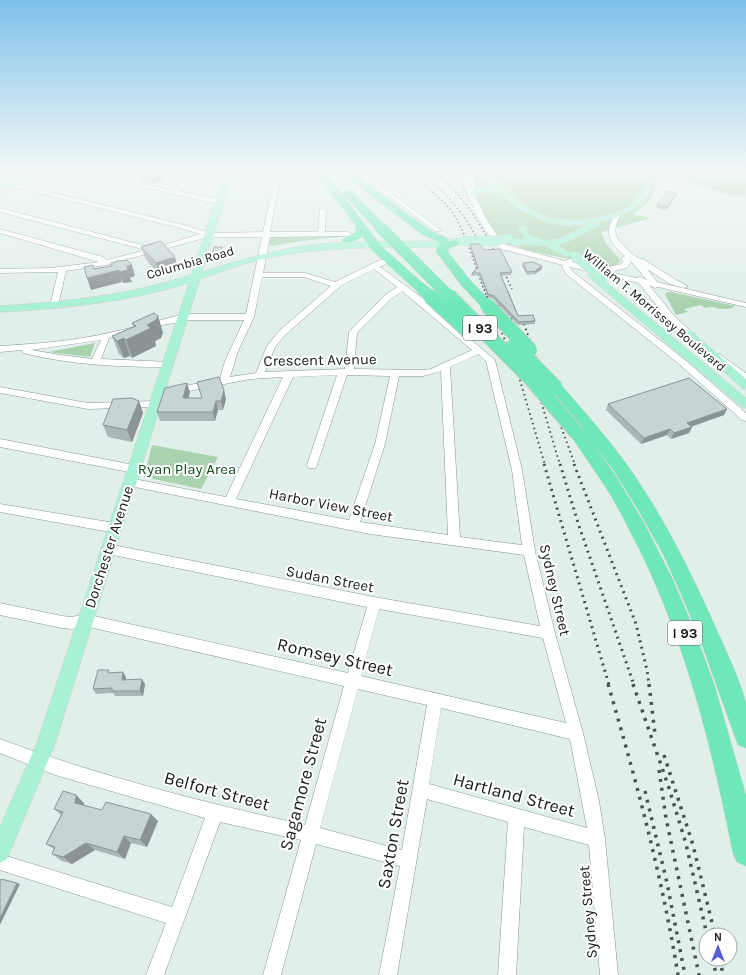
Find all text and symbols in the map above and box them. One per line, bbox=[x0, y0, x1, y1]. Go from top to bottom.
street label: Columbia Road bbox=[145, 243, 236, 282]
street label: William T. Morrissey Boulevard bbox=[580, 246, 729, 374]
road number: I 93 bbox=[463, 316, 497, 340]
street label: Crescent Avenue bbox=[263, 350, 377, 370]
park label: Ryan Play Area bbox=[138, 460, 236, 478]
street label: Dorchester Avenue bbox=[81, 484, 137, 610]
street label: Harbor View Street bbox=[267, 484, 395, 526]
street label: Sydney Street bbox=[536, 542, 574, 638]
street label: Sudan Street bbox=[285, 562, 376, 596]
road number: I 93 bbox=[668, 621, 702, 645]
street label: Romsey Street bbox=[275, 633, 395, 681]
street label: Sagamore Street bbox=[275, 715, 331, 853]
street label: Belfort Street bbox=[162, 766, 272, 816]
street label: Hartland Street bbox=[451, 768, 578, 822]
street label: Saxton Street bbox=[373, 777, 414, 891]
street label: Sydney Street bbox=[575, 864, 601, 959]
north arrow bbox=[698, 927, 738, 967]
text: N bbox=[714, 931, 722, 944]

